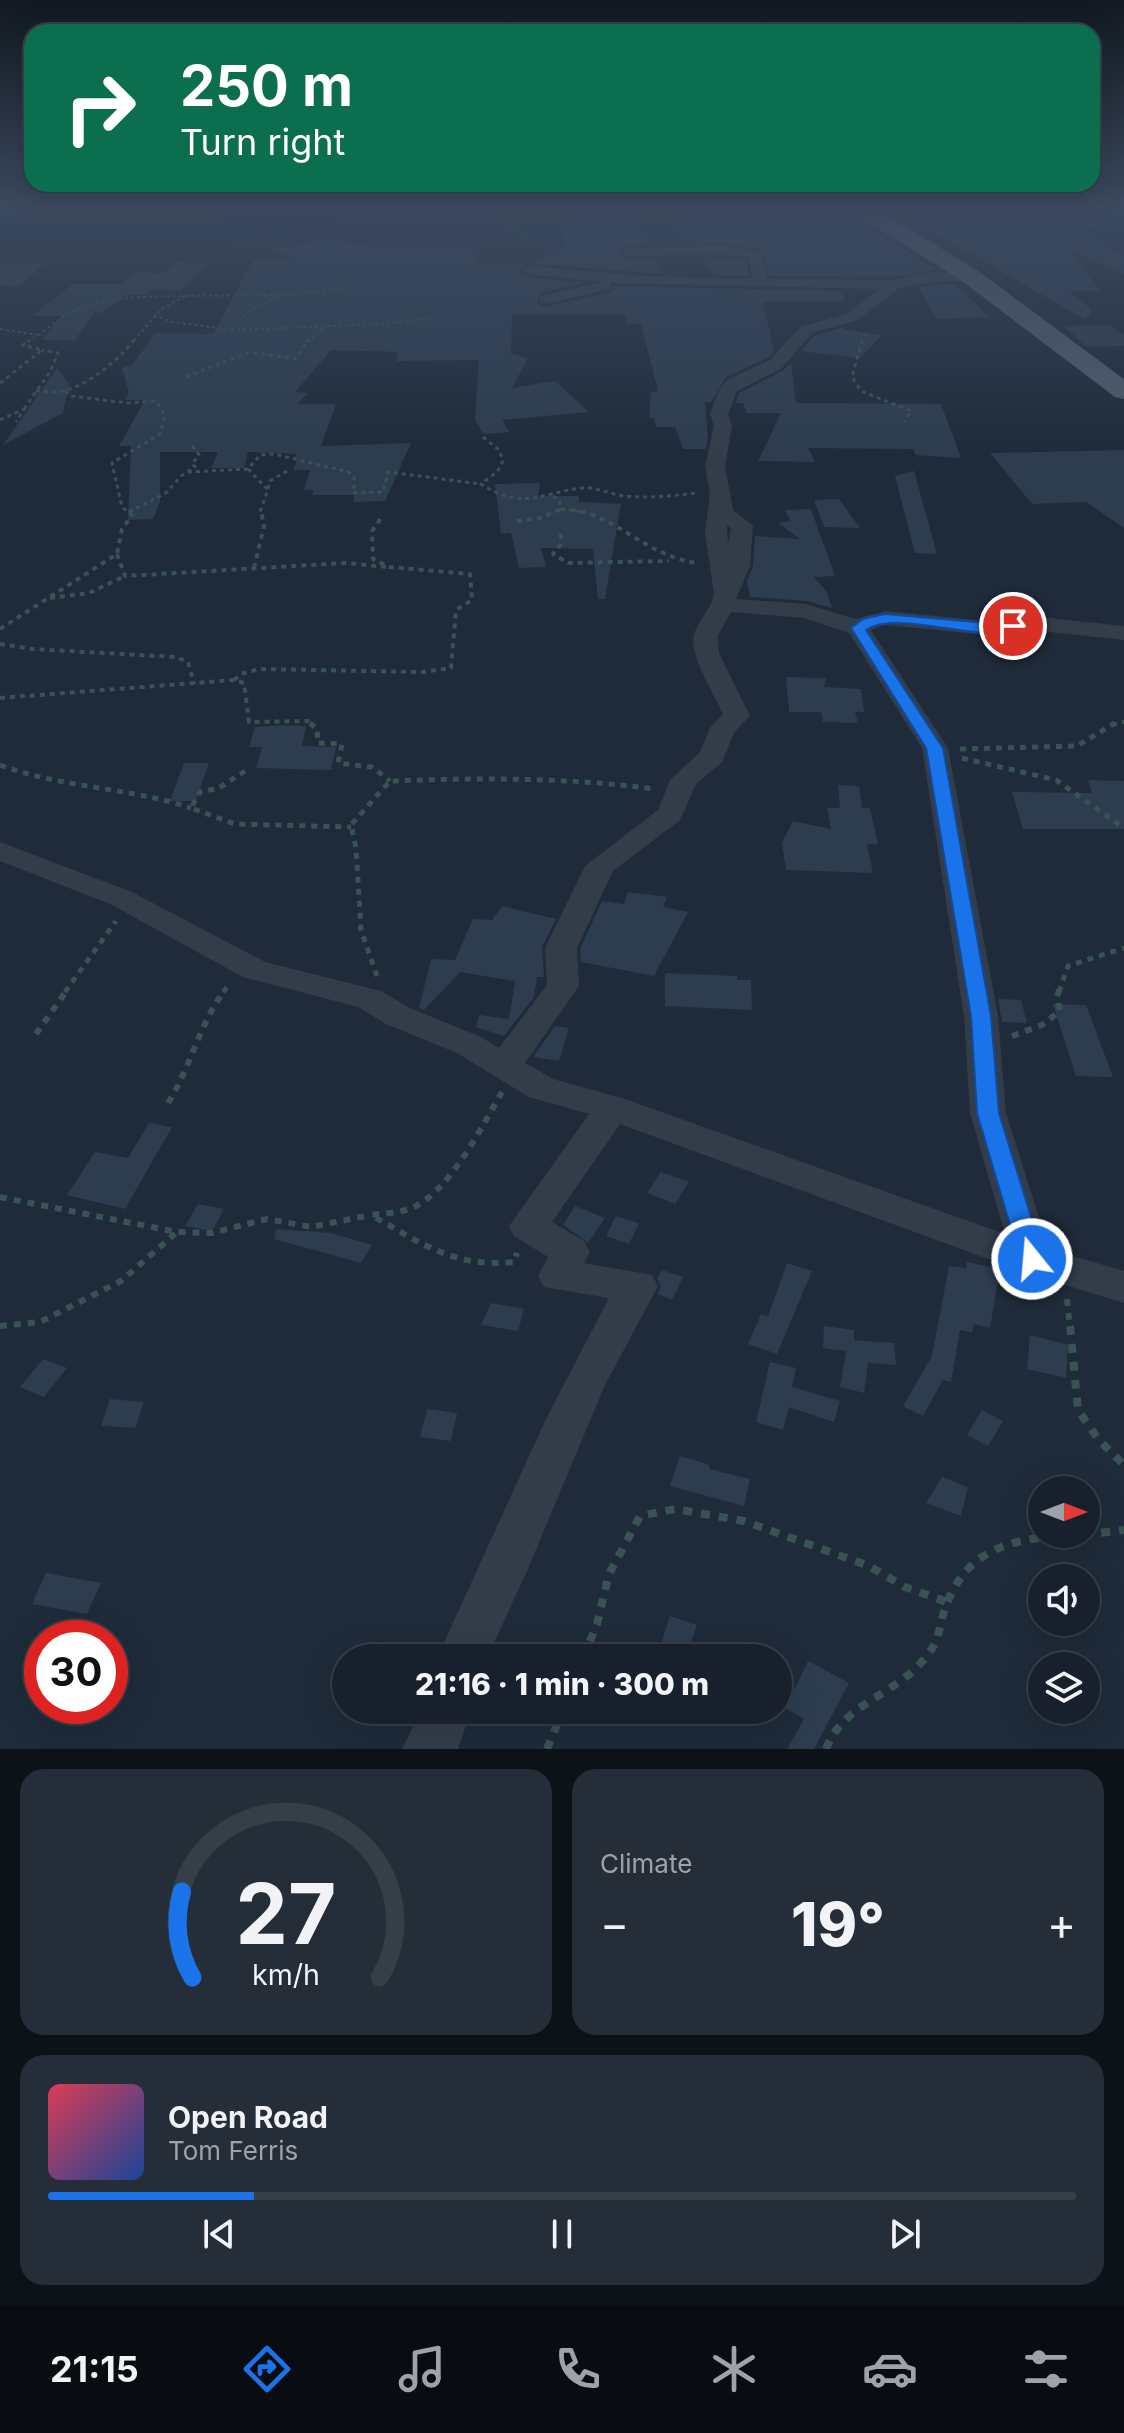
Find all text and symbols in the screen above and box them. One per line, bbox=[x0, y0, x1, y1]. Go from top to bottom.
text: 250 m bbox=[180, 52, 353, 120]
icon: right bbox=[48, 56, 152, 160]
text: Turn right bbox=[180, 120, 345, 164]
pin bbox=[979, 592, 1047, 660]
icon: arrive bbox=[991, 604, 1035, 648]
position arrow bbox=[990, 1217, 1074, 1301]
north arrow bbox=[1028, 1476, 1100, 1548]
map controls bbox=[1028, 1476, 1100, 1724]
button: sound bbox=[1028, 1564, 1100, 1636]
speed limit sign: 30 bbox=[24, 1620, 128, 1724]
button: layers bbox=[1028, 1652, 1100, 1724]
text: 21:16 · 1 min · 300 m bbox=[415, 1666, 709, 1702]
text: Climate bbox=[600, 1848, 692, 1879]
text: 27 bbox=[236, 1863, 336, 1964]
text: 19° bbox=[791, 1888, 885, 1960]
text: − bbox=[600, 1897, 629, 1951]
text: + bbox=[1047, 1897, 1076, 1951]
text: km/h bbox=[252, 1957, 320, 1992]
text: Open Road bbox=[168, 2099, 328, 2135]
text: Tom Ferris bbox=[168, 2135, 298, 2166]
icon: previous bbox=[197, 2212, 241, 2256]
icon: pause bbox=[540, 2212, 584, 2256]
icon: next bbox=[883, 2212, 927, 2256]
icon: directions bbox=[239, 2341, 295, 2397]
icon: music bbox=[394, 2341, 450, 2397]
icon: phone bbox=[550, 2341, 606, 2397]
icon: climate bbox=[706, 2341, 762, 2397]
icon: car bbox=[862, 2341, 918, 2397]
icon: filters bbox=[1018, 2341, 1074, 2397]
text: 21:15 bbox=[50, 2347, 139, 2391]

